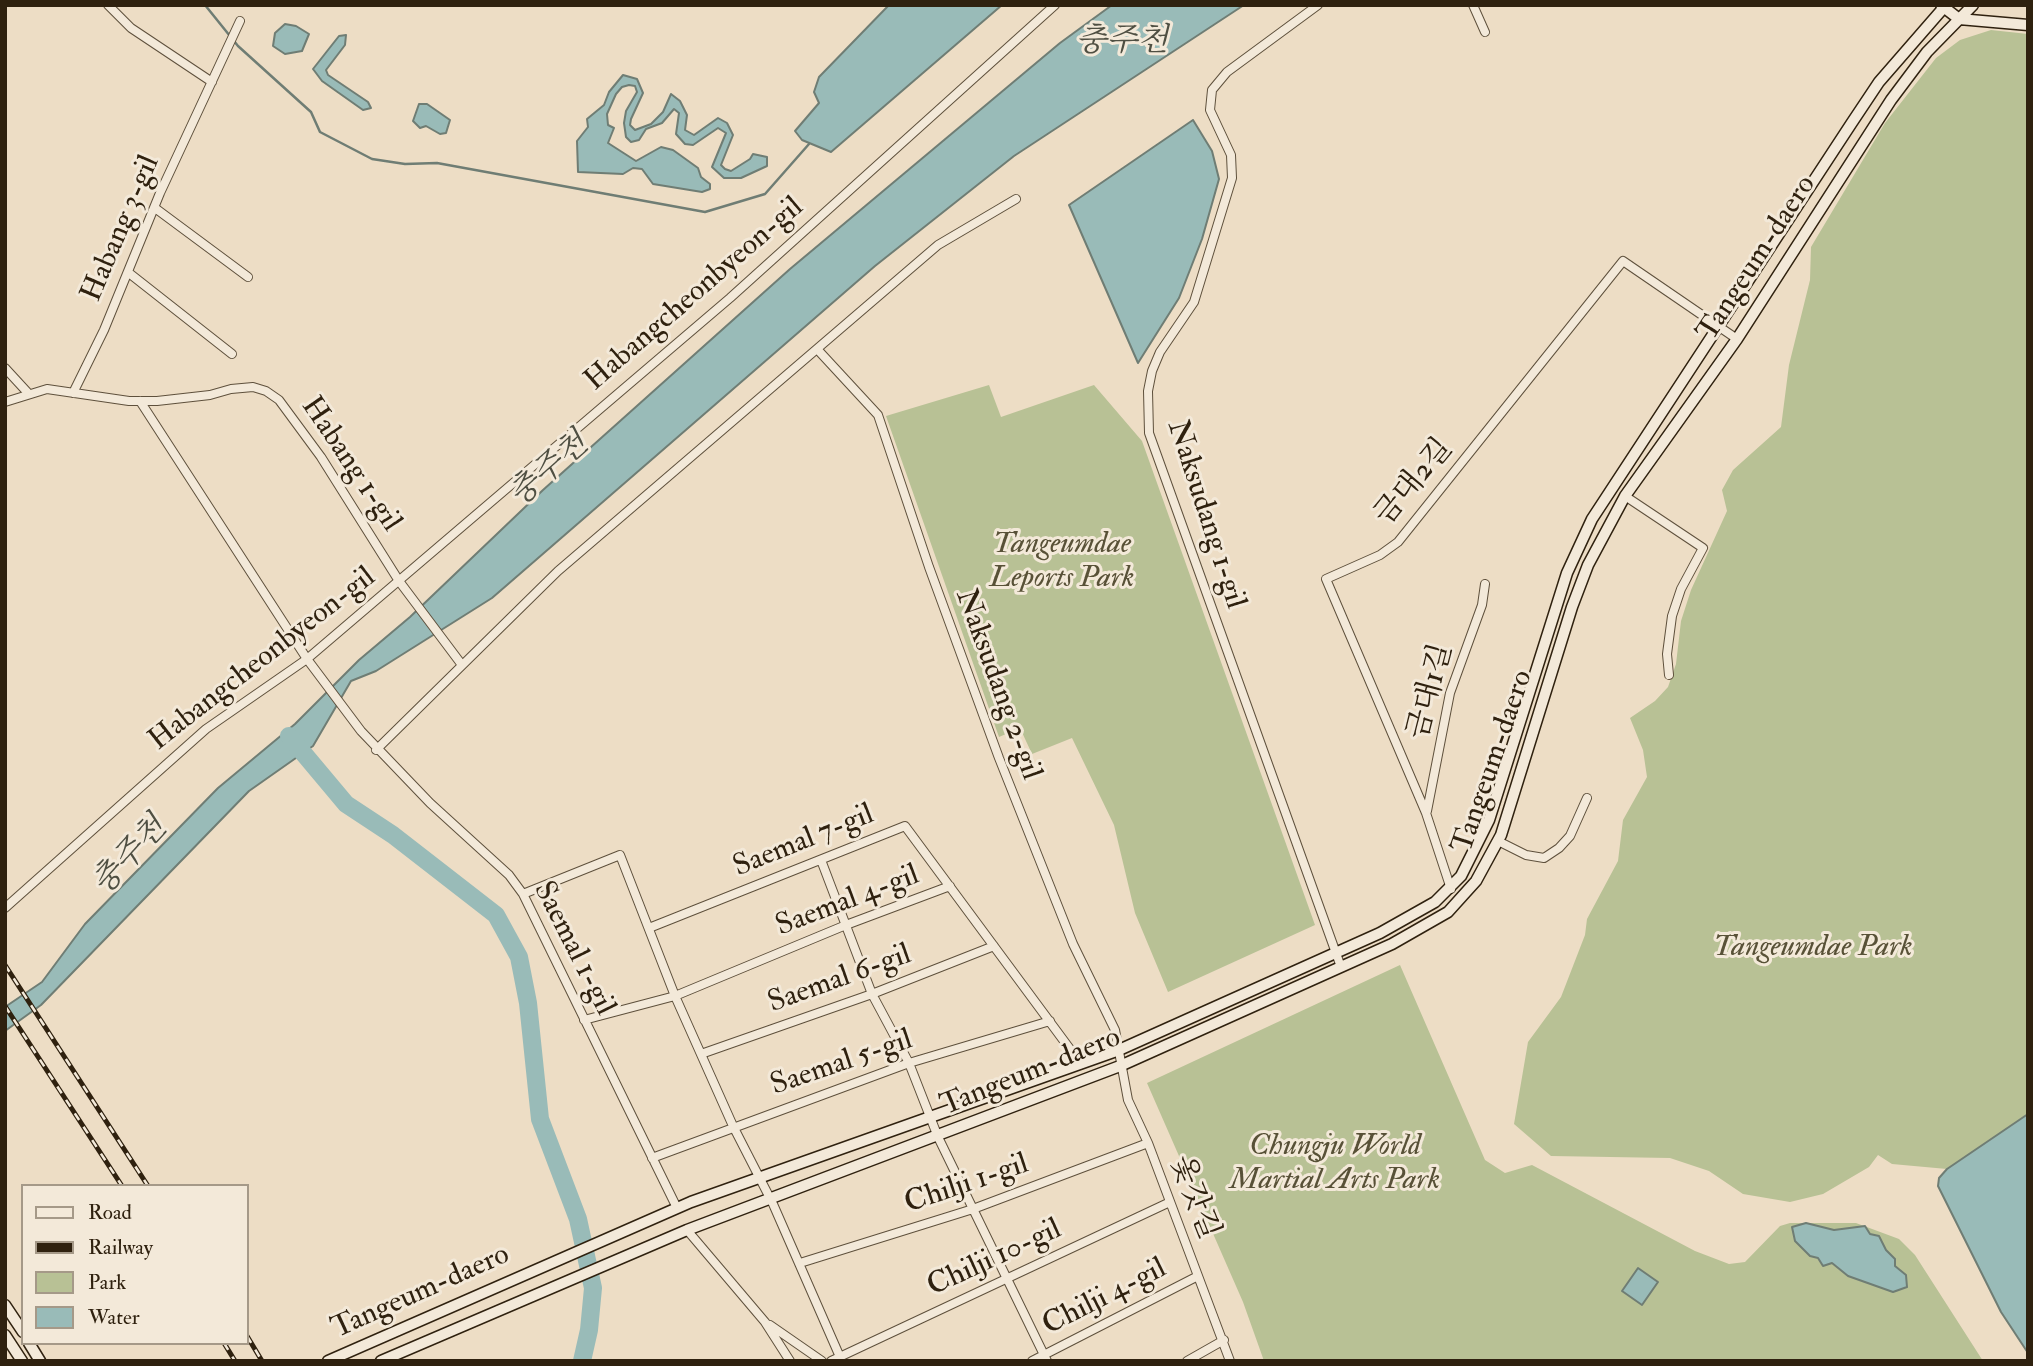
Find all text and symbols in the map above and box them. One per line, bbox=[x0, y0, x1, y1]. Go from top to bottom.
water label: 충주천 bbox=[1076, 24, 1168, 62]
street label: Habang 3-gil bbox=[75, 151, 169, 307]
street label: Tangeum-daero bbox=[1691, 169, 1825, 349]
street label: Habangcheonbyeon-gil bbox=[578, 190, 812, 400]
street label: Habang 1-gil bbox=[292, 391, 408, 539]
street label: Naksudang 1-gil bbox=[1158, 416, 1252, 614]
water label: 충주천 bbox=[502, 426, 598, 516]
street label: 금대2길 bbox=[1368, 432, 1462, 534]
park label: Tangeumdae Leports Park bbox=[990, 528, 1134, 598]
street label: Habangcheonbyeon-gil bbox=[143, 560, 383, 760]
street label: Naksudang 2-gil bbox=[946, 585, 1048, 785]
street label: 금대1길 bbox=[1402, 640, 1462, 744]
street label: Tangeum-daero bbox=[1446, 666, 1542, 858]
street label: Saemal 7-gil bbox=[729, 798, 879, 886]
water label: 충주천 bbox=[85, 810, 177, 904]
street label: Saemal 4-gil bbox=[771, 858, 925, 946]
street label: Saemal 1-gil bbox=[524, 876, 622, 1022]
park label: Tangeumdae Park bbox=[1713, 931, 1913, 967]
street label: Saemal 6-gil bbox=[764, 938, 916, 1022]
street label: Tangeum-daero bbox=[936, 1021, 1126, 1125]
street label: Saemal 5-gil bbox=[766, 1023, 918, 1105]
park label: Chungju World Martial Arts Park bbox=[1230, 1130, 1440, 1200]
street label: Chilji 1-gil bbox=[900, 1147, 1034, 1223]
street label: 옻갓길 bbox=[1161, 1151, 1225, 1245]
legend bbox=[21, 1184, 248, 1345]
text: Road bbox=[88, 1199, 132, 1226]
street label: Chilji 10-gil bbox=[922, 1212, 1068, 1306]
text: Railway bbox=[88, 1234, 153, 1261]
street label: Tangeum-daero bbox=[327, 1238, 515, 1348]
street label: Chilji 4-gil bbox=[1037, 1252, 1173, 1344]
text: Park bbox=[88, 1269, 126, 1296]
text: Water bbox=[88, 1304, 140, 1331]

